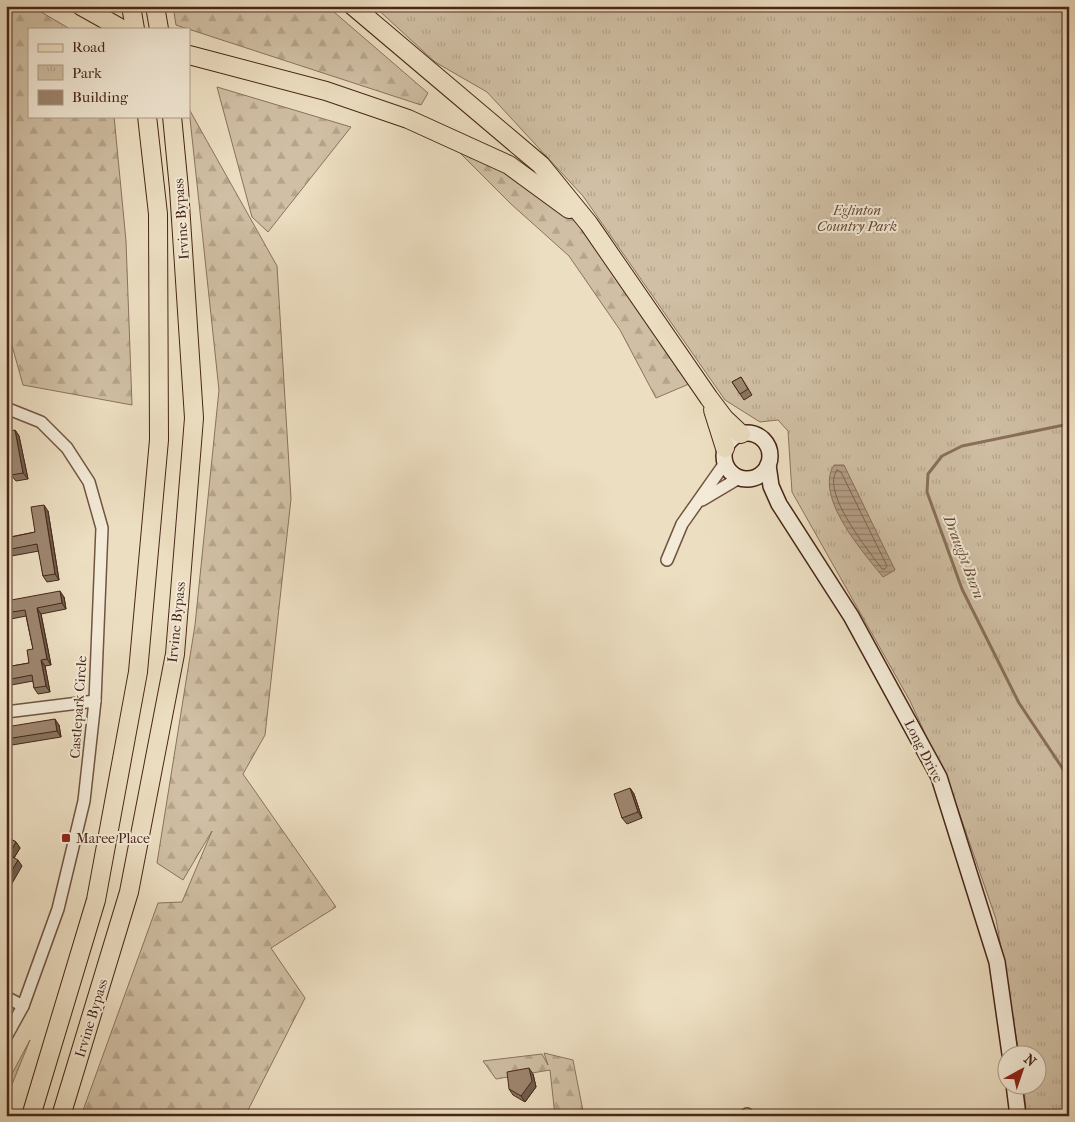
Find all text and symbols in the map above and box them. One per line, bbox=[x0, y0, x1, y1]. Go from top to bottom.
legend bbox=[28, 28, 190, 118]
text: Road bbox=[72, 38, 106, 56]
text: Park bbox=[72, 64, 102, 82]
text: Building bbox=[72, 88, 129, 106]
street label: Irvine Bypass bbox=[170, 178, 193, 260]
park label: Eglinton Country Park bbox=[817, 202, 897, 235]
water label: Draught Burn bbox=[939, 512, 988, 601]
street label: Irvine Bypass bbox=[164, 581, 189, 663]
street label: Castlepark Circle bbox=[66, 655, 91, 759]
street label: Long Drive bbox=[900, 717, 947, 786]
place label: Maree Place bbox=[76, 830, 150, 847]
marker: Maree Place bbox=[60, 832, 72, 844]
street label: Irvine Bypass bbox=[71, 977, 112, 1060]
north arrow bbox=[998, 1044, 1048, 1094]
text: N bbox=[1021, 1050, 1040, 1071]

